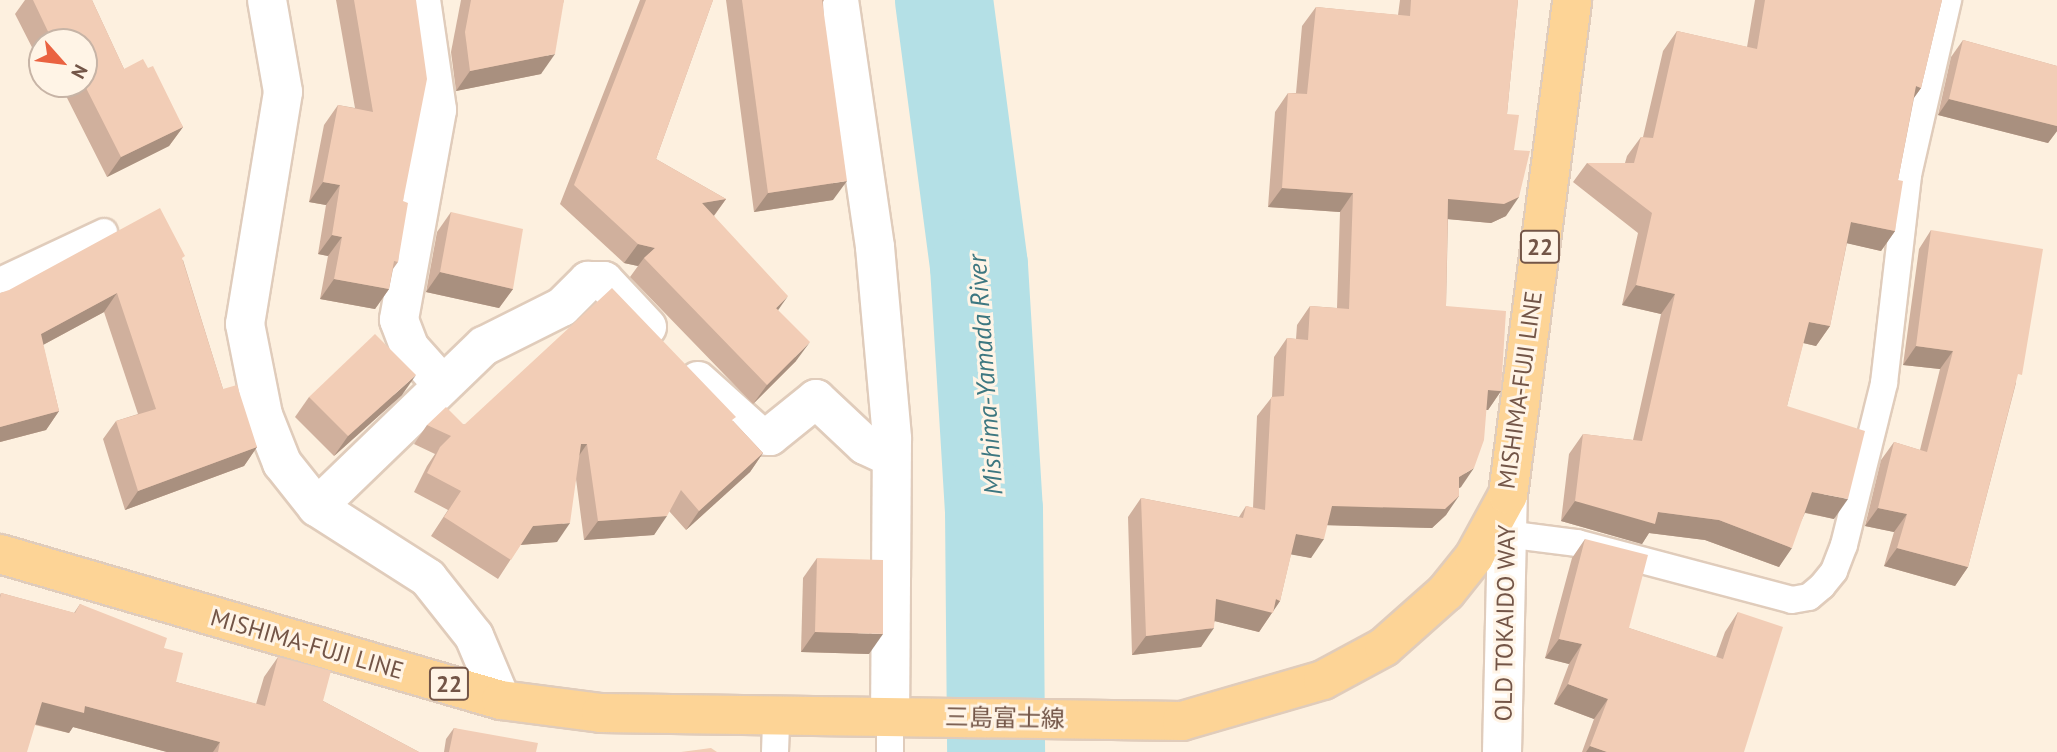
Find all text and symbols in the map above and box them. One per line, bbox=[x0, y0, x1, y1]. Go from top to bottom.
north arrow bbox=[28, 28, 98, 98]
text: N bbox=[66, 61, 93, 83]
road number: 22 bbox=[1519, 228, 1561, 266]
water label: Mishima-Yamada River bbox=[961, 254, 1009, 496]
street label: MISHIMA-FUJI LINE bbox=[1492, 289, 1548, 491]
street label: OLD TOKAIDO WAY bbox=[1489, 524, 1521, 722]
street label: MISHIMA-FUJI LINE bbox=[207, 603, 407, 685]
road number: 22 bbox=[428, 664, 470, 704]
street label: 三島富士線 bbox=[945, 703, 1065, 733]

